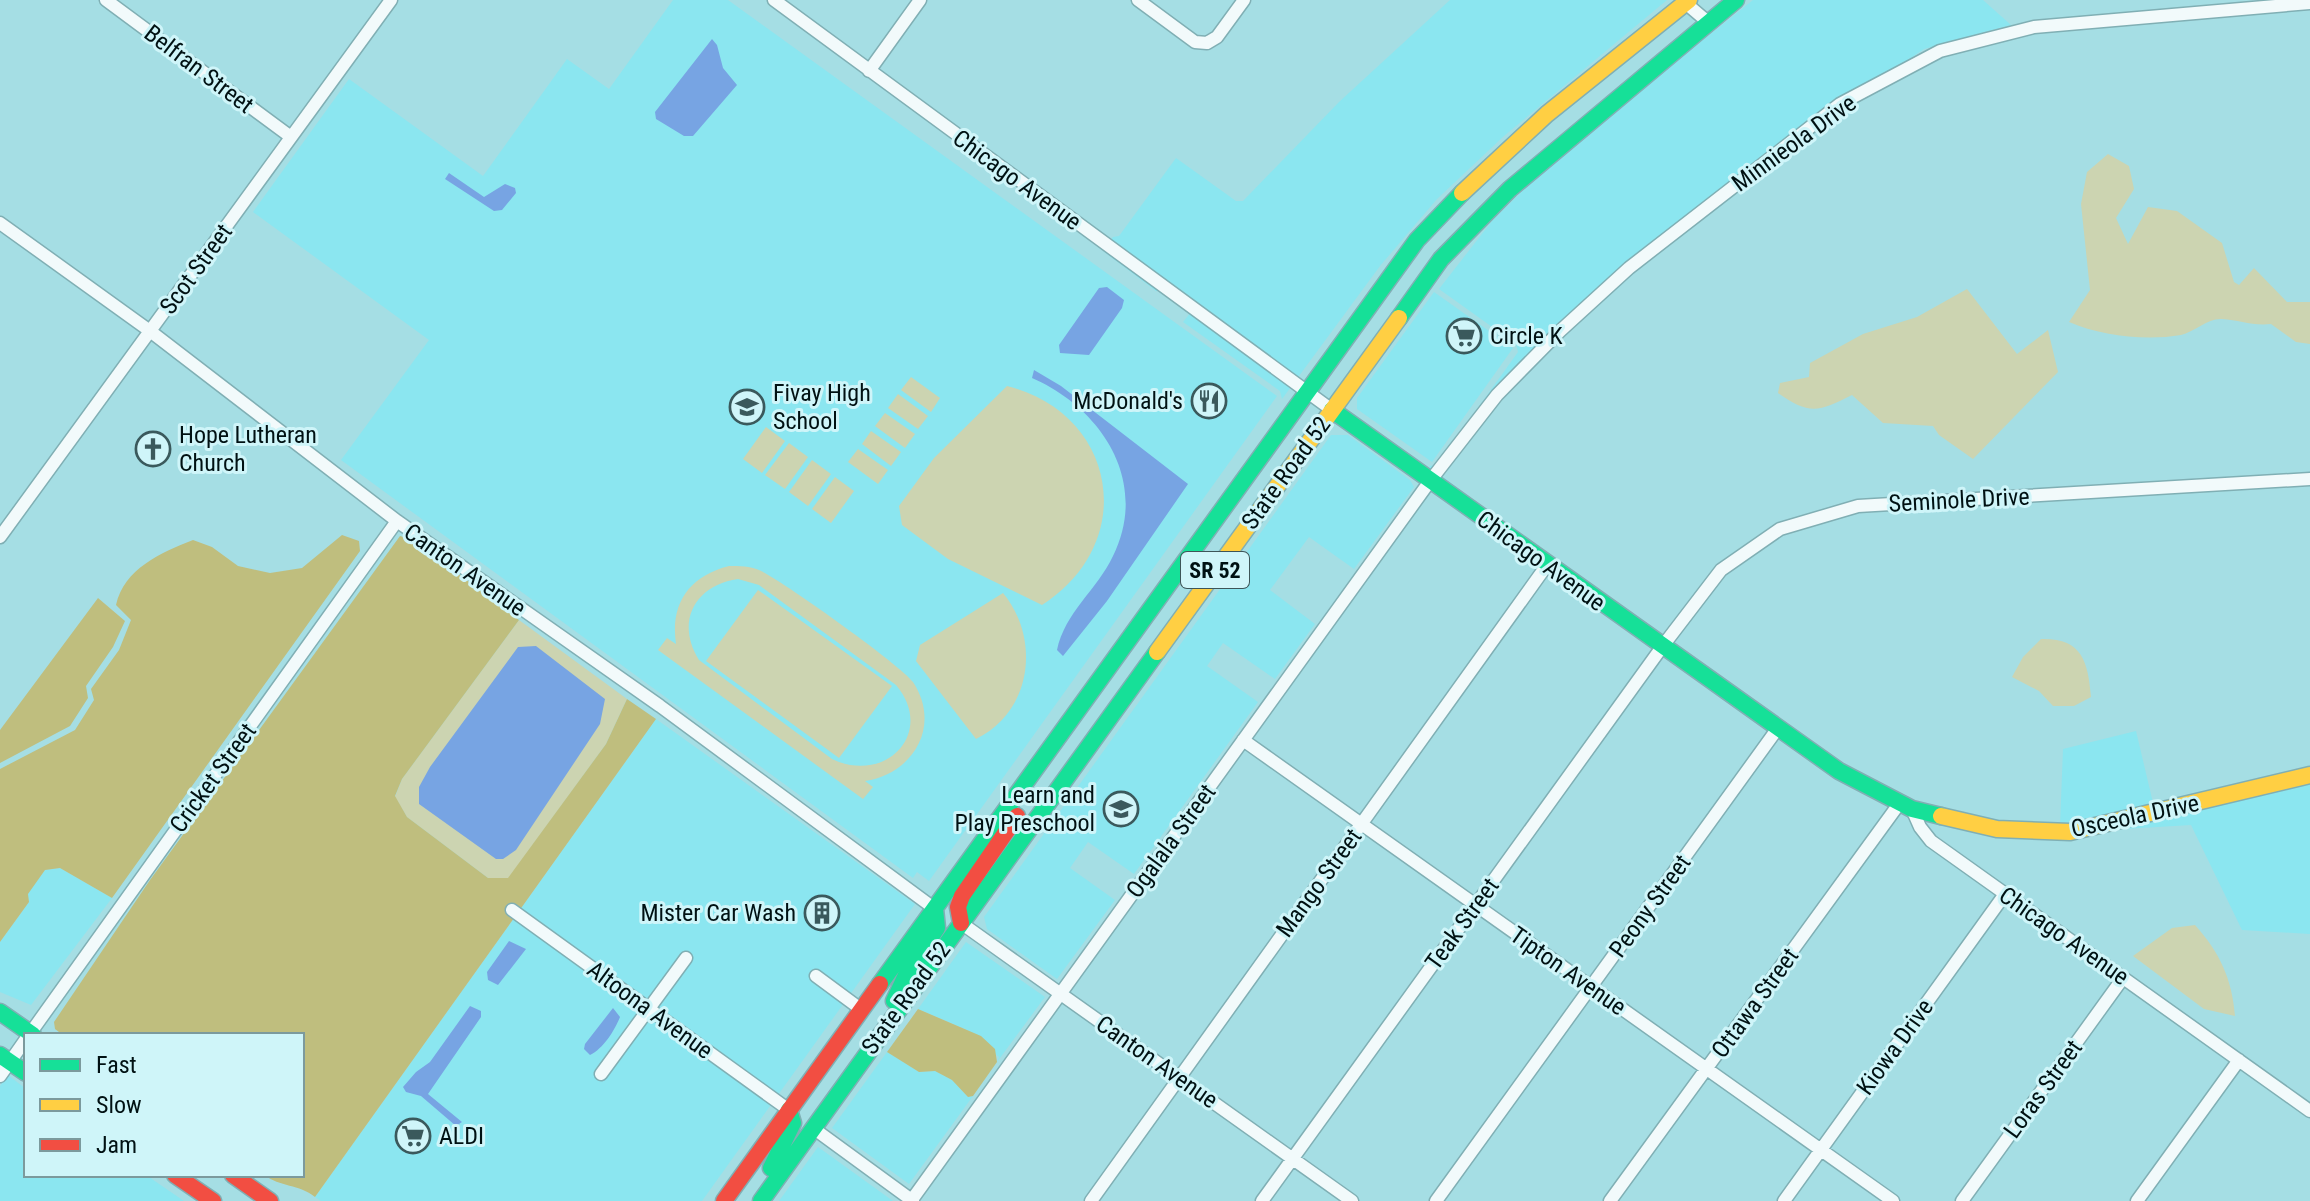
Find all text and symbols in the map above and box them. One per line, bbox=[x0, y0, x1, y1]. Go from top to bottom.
street label: Belfran Street bbox=[139, 19, 259, 119]
street label: Minnieola Drive bbox=[1727, 89, 1861, 197]
street label: Chicago Avenue bbox=[947, 124, 1087, 236]
street label: Scot Street bbox=[154, 219, 238, 319]
supermarket icon: Circle K bbox=[1445, 317, 1483, 355]
place label: Circle K bbox=[1490, 322, 1563, 350]
place label: Fivay High School bbox=[773, 379, 871, 435]
restaurant icon: McDonald's bbox=[1190, 382, 1228, 420]
place label: McDonald's bbox=[1073, 387, 1183, 415]
school or university icon: Fivay High School bbox=[728, 388, 766, 426]
street label: State Road 52 bbox=[1236, 411, 1336, 535]
place label: Hope Lutheran Church bbox=[179, 421, 317, 477]
church icon: Hope Lutheran Church bbox=[134, 430, 172, 468]
street label: Seminole Drive bbox=[1888, 482, 2030, 518]
street label: Chicago Avenue bbox=[1471, 505, 1611, 617]
street label: Canton Avenue bbox=[399, 518, 531, 622]
road number: SR 52 bbox=[1181, 552, 1249, 588]
street label: Cricket Street bbox=[164, 718, 262, 838]
street label: Ogalala Street bbox=[1120, 779, 1222, 903]
place label: Learn and Play Preschool bbox=[955, 781, 1095, 837]
street label: Osceola Drive bbox=[2068, 789, 2202, 843]
school or university icon: Learn and Play Preschool bbox=[1102, 790, 1140, 828]
street label: Mango Street bbox=[1270, 823, 1368, 943]
street label: Peony Street bbox=[1603, 849, 1697, 963]
street label: Teak Street bbox=[1419, 873, 1505, 975]
street label: Chicago Avenue bbox=[1994, 881, 2134, 991]
building icon: Mister Car Wash bbox=[803, 894, 841, 932]
place label: Mister Car Wash bbox=[640, 899, 796, 927]
street label: Tipton Avenue bbox=[1505, 921, 1631, 1021]
street label: State Road 52 bbox=[856, 936, 956, 1060]
street label: Ottawa Street bbox=[1706, 943, 1804, 1063]
street label: Altoona Avenue bbox=[582, 955, 718, 1065]
street label: Kiowa Drive bbox=[1851, 994, 1939, 1100]
street label: Canton Avenue bbox=[1091, 1010, 1223, 1114]
legend bbox=[24, 1033, 304, 1177]
street label: Loras Street bbox=[1998, 1034, 2088, 1144]
text: Fast bbox=[96, 1051, 137, 1079]
text: Slow bbox=[96, 1091, 142, 1119]
supermarket icon: ALDI bbox=[394, 1117, 432, 1155]
place label: ALDI bbox=[439, 1122, 484, 1150]
text: Jam bbox=[96, 1131, 137, 1159]

